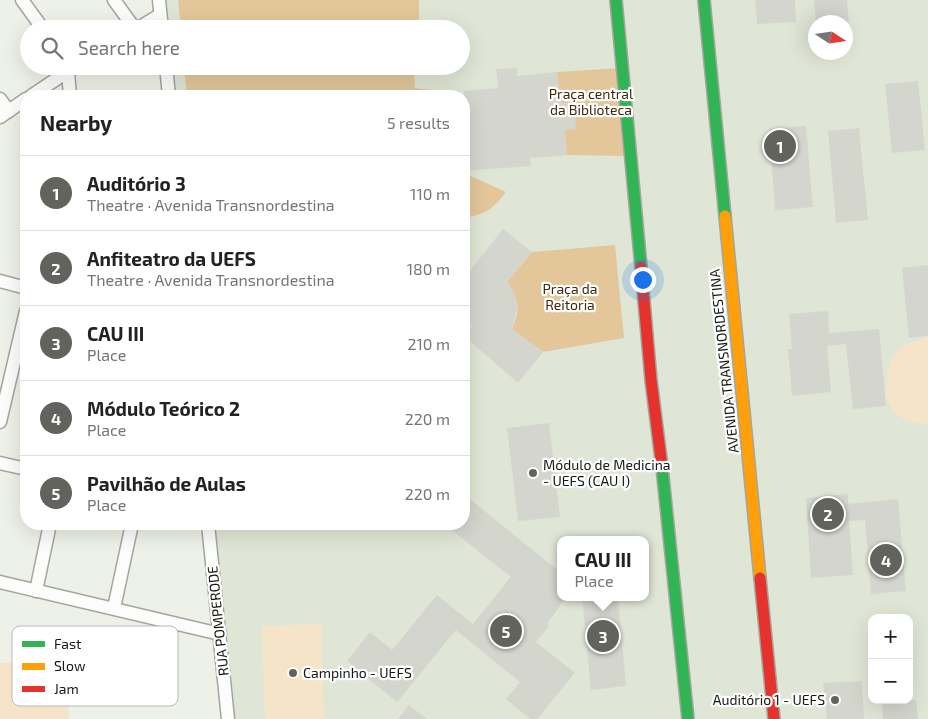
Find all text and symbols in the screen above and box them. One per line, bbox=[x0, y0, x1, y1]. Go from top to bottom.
north arrow bbox=[808, 15, 853, 60]
search box bbox=[20, 20, 470, 75]
icon: search bbox=[38, 34, 66, 62]
text: Search here bbox=[78, 36, 180, 59]
park label: Praça central da Biblioteca bbox=[549, 85, 634, 118]
text: Nearby bbox=[40, 110, 112, 135]
text: 5 results bbox=[387, 113, 450, 132]
pin: 1 bbox=[764, 127, 796, 165]
text: Auditório 3 bbox=[87, 172, 186, 195]
text: 1 bbox=[53, 184, 59, 203]
text: 110 m bbox=[410, 184, 450, 203]
text: Theatre · Avenida Transnordestina bbox=[87, 195, 335, 214]
text: Anfiteatro da UEFS bbox=[87, 247, 256, 270]
text: 2 bbox=[51, 259, 61, 278]
text: 180 m bbox=[407, 259, 450, 278]
your location bbox=[630, 267, 656, 293]
street label: AVENIDA TRANSNORDESTINA bbox=[705, 268, 742, 454]
text: Theatre · Avenida Transnordestina bbox=[87, 270, 335, 289]
park label: Praça da Reitoria bbox=[543, 280, 597, 313]
text: CAU III bbox=[87, 322, 144, 345]
text: 3 bbox=[51, 334, 61, 353]
text: 210 m bbox=[407, 334, 450, 353]
text: Place bbox=[87, 345, 126, 364]
text: Módulo Teórico 2 bbox=[87, 397, 240, 420]
text: 4 bbox=[51, 409, 61, 428]
text: 220 m bbox=[405, 409, 450, 428]
text: Place bbox=[87, 420, 126, 439]
place label: Módulo de Medicina - UEFS (CAU I) bbox=[543, 456, 671, 489]
marker: Módulo de Medicina - UEFS (CAU I) bbox=[527, 467, 539, 479]
text: Pavilhão de Aulas bbox=[87, 472, 246, 495]
text: 5 bbox=[52, 484, 60, 503]
text: 220 m bbox=[405, 484, 450, 503]
text: Place bbox=[87, 495, 126, 514]
pin: 2 bbox=[812, 495, 844, 533]
popup bbox=[557, 536, 649, 601]
pin: 4 bbox=[870, 541, 902, 579]
text: CAU III bbox=[574, 548, 632, 571]
street label: RUA POMPERODE bbox=[203, 565, 232, 677]
text: Place bbox=[574, 571, 614, 590]
pin: 5 bbox=[490, 612, 522, 650]
map controls bbox=[868, 614, 913, 704]
button: + bbox=[868, 614, 913, 659]
pin: 3 bbox=[587, 617, 619, 655]
legend bbox=[12, 626, 178, 706]
text: Fast bbox=[54, 635, 81, 652]
text: Slow bbox=[54, 657, 86, 674]
button: − bbox=[868, 659, 913, 704]
place label: Campinho - UEFS bbox=[303, 664, 412, 681]
marker: Campinho - UEFS bbox=[287, 667, 299, 679]
text: Jam bbox=[54, 680, 79, 697]
place label: Auditório 1 - UEFS bbox=[713, 691, 825, 708]
marker: Auditório 1 - UEFS bbox=[829, 694, 841, 706]

